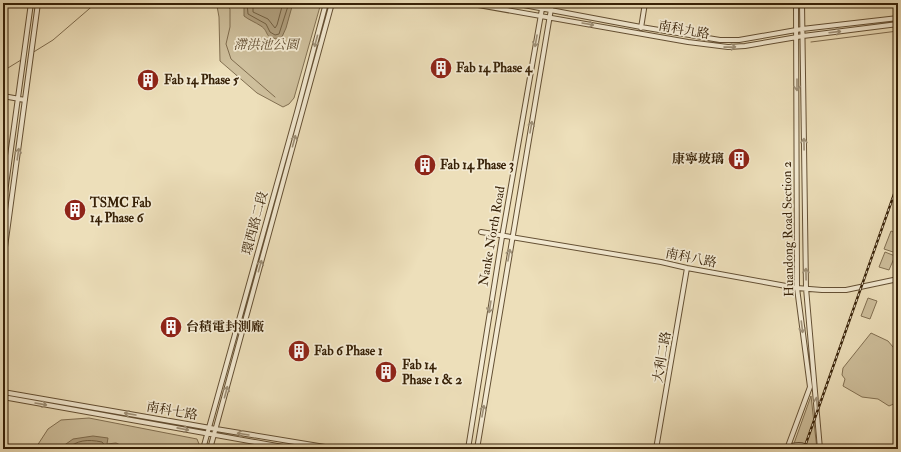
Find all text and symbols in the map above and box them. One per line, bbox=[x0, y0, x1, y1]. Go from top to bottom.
street label: 南科九路 bbox=[657, 18, 711, 42]
one-way arrow bbox=[581, 21, 594, 29]
one-way arrow bbox=[828, 28, 841, 36]
one-way arrow bbox=[311, 34, 319, 47]
one-way arrow bbox=[532, 34, 540, 47]
park label: 滯洪池公園 bbox=[233, 37, 300, 53]
one-way arrow bbox=[723, 43, 736, 50]
building icon: Fab 14 Phase 4 bbox=[428, 55, 454, 81]
place label: Fab 14 Phase 4 bbox=[456, 60, 533, 76]
building icon: Fab 14 Phase 5 bbox=[135, 67, 161, 93]
place label: Fab 14 Phase 5 bbox=[164, 72, 239, 88]
one-way arrow bbox=[793, 78, 801, 91]
one-way arrow bbox=[527, 120, 535, 133]
one-way arrow bbox=[291, 135, 299, 148]
one-way arrow bbox=[800, 138, 808, 151]
building icon: 康寧玻璃 bbox=[726, 146, 752, 172]
one-way arrow bbox=[14, 148, 21, 161]
place label: 康寧玻璃 bbox=[672, 151, 724, 167]
building icon: Fab 14 Phase 3 bbox=[412, 152, 438, 178]
place label: Fab 14 Phase 3 bbox=[440, 157, 514, 173]
street label: Huandong Road Section 2 bbox=[779, 161, 797, 297]
street label: Nanke North Road bbox=[475, 184, 509, 287]
street label: 環西路二段 bbox=[239, 190, 271, 256]
place label: TSMC Fab 14 Phase 6 bbox=[89, 195, 152, 226]
building icon: TSMC Fab 14 Phase 6 bbox=[62, 197, 88, 223]
street label: 南科八路 bbox=[664, 245, 718, 271]
one-way arrow bbox=[505, 249, 513, 262]
one-way arrow bbox=[257, 260, 264, 273]
one-way arrow bbox=[802, 268, 810, 281]
one-way arrow bbox=[486, 301, 494, 314]
building icon: 台積電封測廠 bbox=[158, 314, 184, 340]
place label: 台積電封測廠 bbox=[186, 319, 264, 335]
one-way arrow bbox=[798, 320, 806, 333]
street label: 大利二路 bbox=[650, 330, 674, 384]
building icon: Fab 6 Phase 1 bbox=[286, 338, 312, 364]
place label: Fab 6 Phase 1 bbox=[314, 343, 383, 359]
place label: Fab 14 Phase 1 & 2 bbox=[402, 357, 462, 388]
building icon: Fab 14 Phase 1 & 2 bbox=[373, 359, 399, 385]
one-way arrow bbox=[223, 385, 230, 398]
one-way arrow bbox=[813, 397, 820, 410]
street label: 南科七路 bbox=[145, 399, 199, 423]
one-way arrow bbox=[35, 400, 48, 408]
one-way arrow bbox=[479, 404, 487, 417]
one-way arrow bbox=[124, 410, 137, 418]
one-way arrow bbox=[176, 426, 189, 434]
one-way arrow bbox=[237, 430, 250, 438]

